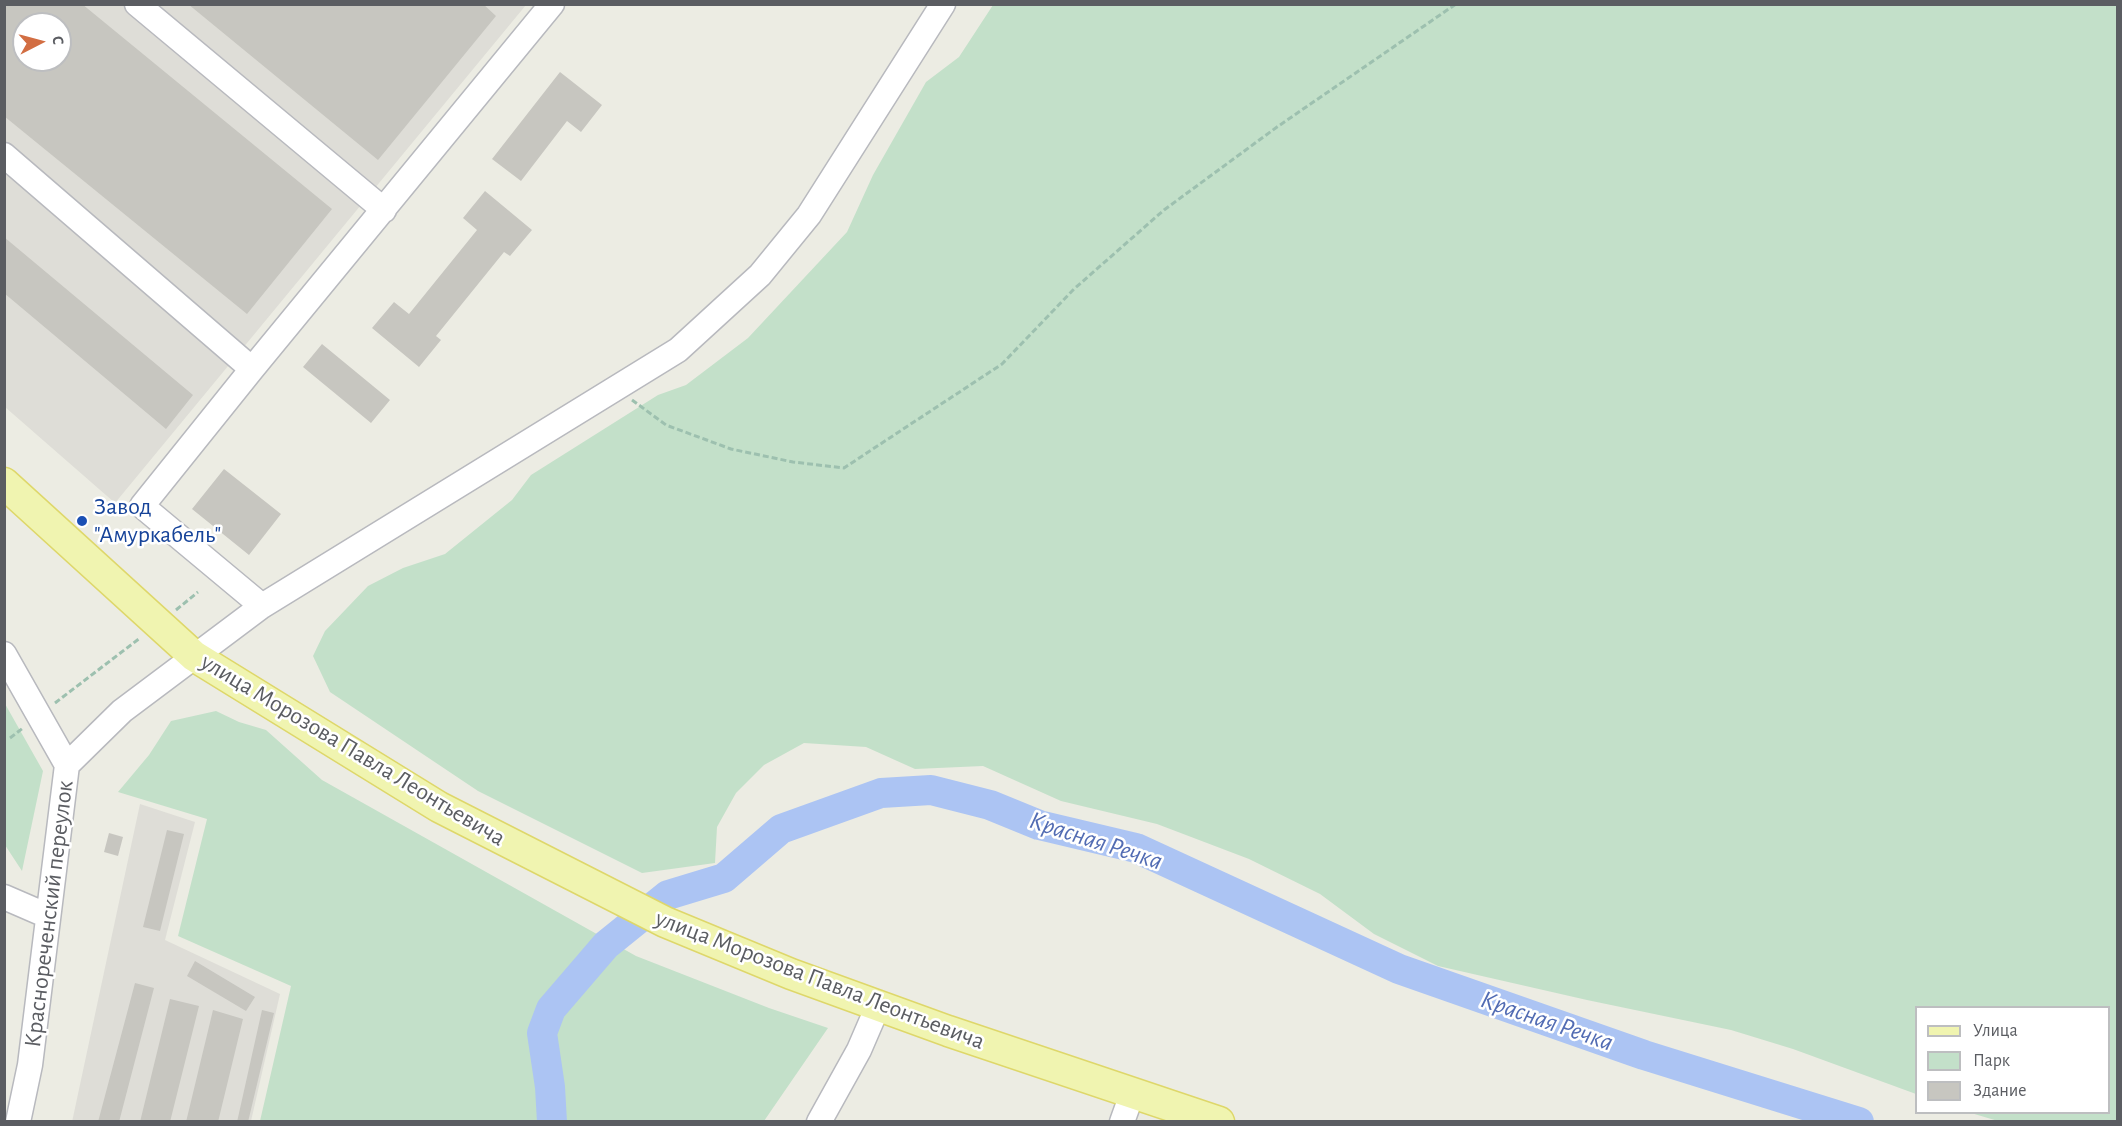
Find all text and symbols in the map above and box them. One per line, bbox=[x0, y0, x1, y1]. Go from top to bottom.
north arrow bbox=[12, 12, 72, 72]
text: С bbox=[49, 35, 66, 46]
place label: Завод "Амуркабель" bbox=[94, 493, 221, 549]
marker: Завод "Амуркабель" bbox=[75, 514, 89, 528]
street label: улица Морозова Павла Леонтьевича bbox=[195, 647, 511, 853]
street label: Краснореченский переулок bbox=[18, 779, 80, 1049]
water label: Красная Речка bbox=[1026, 805, 1166, 877]
street label: улица Морозова Павла Леонтьевича bbox=[651, 904, 989, 1056]
water label: Красная Речка bbox=[1477, 984, 1617, 1058]
legend bbox=[1915, 1006, 2110, 1114]
text: Улица bbox=[1973, 1022, 2018, 1040]
text: Парк bbox=[1973, 1052, 2010, 1070]
text: Здание bbox=[1973, 1082, 2027, 1100]

